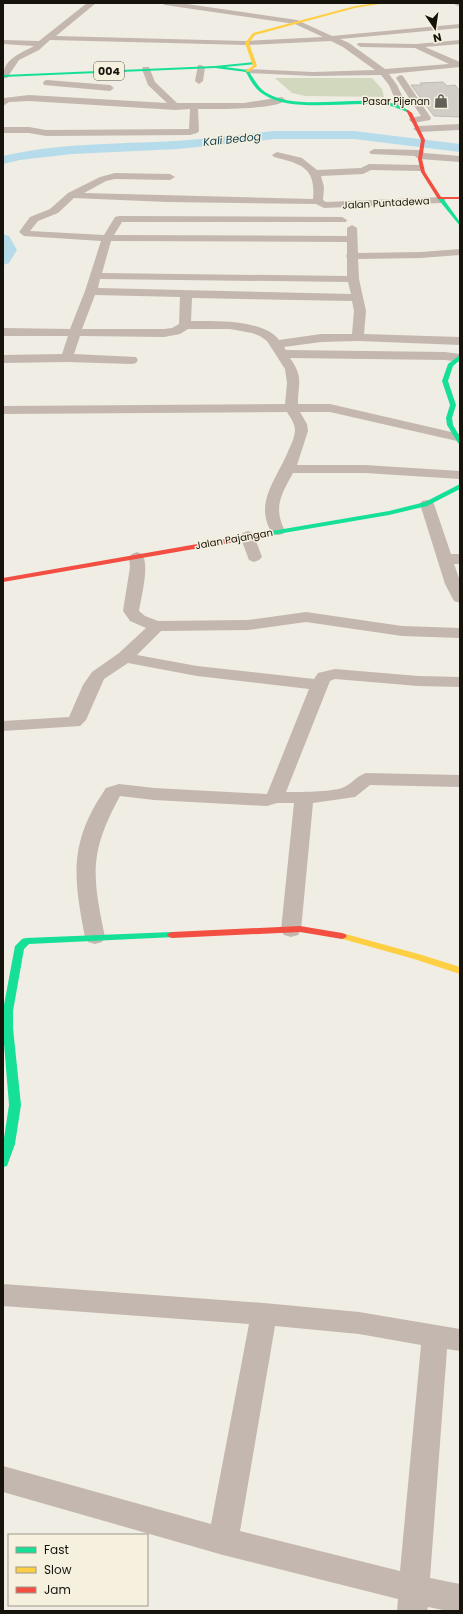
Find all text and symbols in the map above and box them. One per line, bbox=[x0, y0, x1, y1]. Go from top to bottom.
north arrow bbox=[415, 8, 455, 48]
text: N bbox=[431, 29, 443, 46]
road number: 004 bbox=[94, 62, 124, 80]
shop icon: Pasar Pijenan bbox=[433, 93, 449, 109]
place label: Pasar Pijenan bbox=[363, 94, 430, 109]
water label: Kali Bedog bbox=[202, 128, 262, 150]
street label: Jalan Puntadewa bbox=[342, 193, 430, 213]
street label: Jalan Pajangan bbox=[194, 525, 274, 553]
legend bbox=[8, 1534, 148, 1606]
text: Fast bbox=[44, 1541, 69, 1558]
text: Slow bbox=[44, 1561, 72, 1578]
text: Jam bbox=[44, 1581, 71, 1598]

